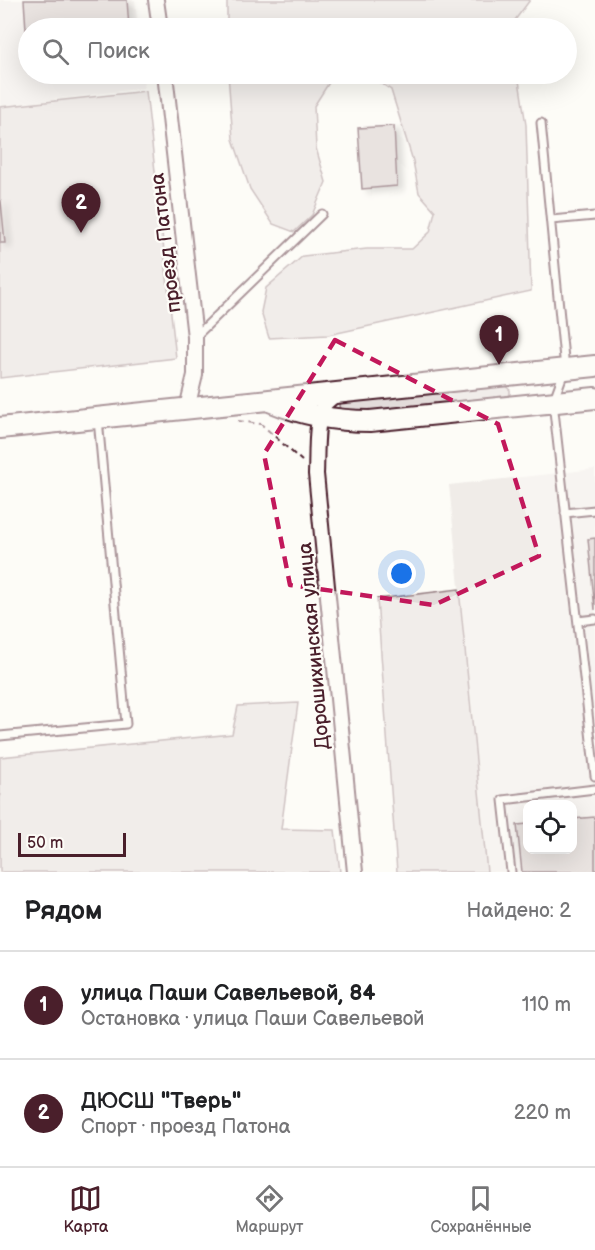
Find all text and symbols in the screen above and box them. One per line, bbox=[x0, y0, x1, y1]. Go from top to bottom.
search box bbox=[18, 18, 577, 84]
icon: search bbox=[39, 35, 72, 68]
text: Поиск bbox=[87, 38, 150, 65]
street label: проезд Патона bbox=[145, 171, 186, 314]
pin: 2 bbox=[62, 184, 100, 233]
pin: 1 bbox=[480, 316, 518, 365]
street label: Дорошихинская улица bbox=[293, 541, 335, 751]
your location bbox=[387, 559, 416, 588]
map controls bbox=[523, 800, 577, 854]
button: locate bbox=[523, 800, 577, 854]
scale bar bbox=[18, 830, 126, 858]
text: 50 m bbox=[27, 834, 63, 853]
text: Рядом bbox=[24, 896, 102, 927]
text: Найдено: 2 bbox=[467, 899, 571, 923]
text: улица Паши Савельевой, 84 bbox=[81, 980, 375, 1007]
text: 1 bbox=[39, 993, 48, 1017]
text: 110 m bbox=[522, 993, 571, 1017]
text: Остановка · улица Паши Савельевой bbox=[81, 1007, 425, 1031]
text: ДЮСШ "Тверь" bbox=[81, 1088, 241, 1115]
text: 2 bbox=[38, 1101, 49, 1125]
text: 220 m bbox=[514, 1101, 571, 1125]
text: Спорт · проезд Патона bbox=[81, 1115, 291, 1139]
tab: Карта bbox=[63, 1182, 109, 1237]
tab: Маршрут bbox=[235, 1182, 303, 1237]
tab: Сохранённые bbox=[430, 1182, 532, 1237]

